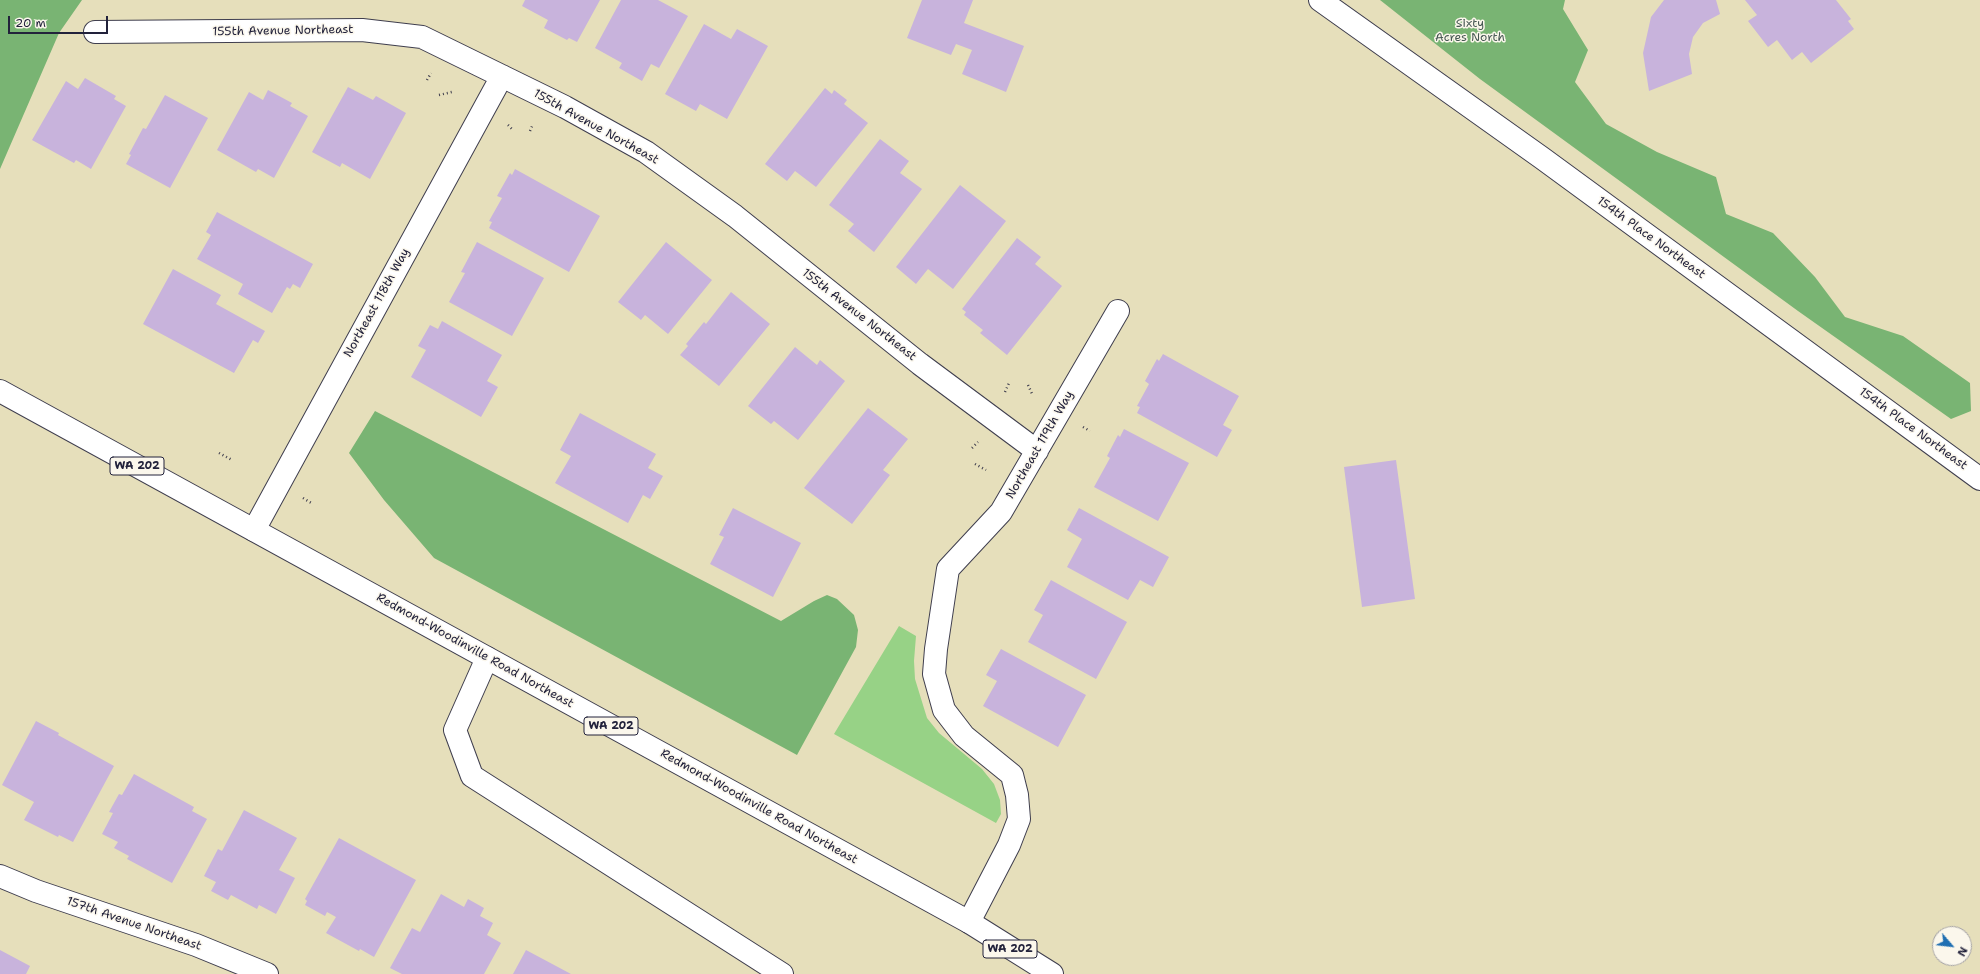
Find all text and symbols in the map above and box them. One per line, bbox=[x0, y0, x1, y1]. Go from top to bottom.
scale bar bbox=[10, 8, 110, 34]
text: 20 m bbox=[15, 15, 46, 31]
park label: Sixty Acres North bbox=[1435, 17, 1505, 45]
street label: 155th Avenue Northeast bbox=[212, 23, 354, 39]
street label: 155th Avenue Northeast bbox=[531, 86, 661, 168]
street label: 154th Place Northeast bbox=[1594, 194, 1708, 282]
street label: Northeast 118th Way bbox=[341, 246, 413, 360]
street label: 155th Avenue Northeast bbox=[799, 266, 919, 364]
street label: 154th Place Northeast bbox=[1856, 385, 1970, 473]
street label: Northeast 119th Way bbox=[1003, 388, 1077, 502]
road number: WA 202 bbox=[110, 457, 164, 475]
street label: Redmond-Woodinville Road Northeast bbox=[374, 591, 576, 711]
road number: WA 202 bbox=[584, 717, 638, 735]
street label: Redmond-Woodinville Road Northeast bbox=[658, 747, 860, 867]
street label: 157th Avenue Northeast bbox=[65, 894, 203, 954]
north arrow bbox=[1932, 926, 1972, 966]
road number: WA 202 bbox=[983, 940, 1037, 958]
text: N bbox=[1953, 944, 1971, 959]

